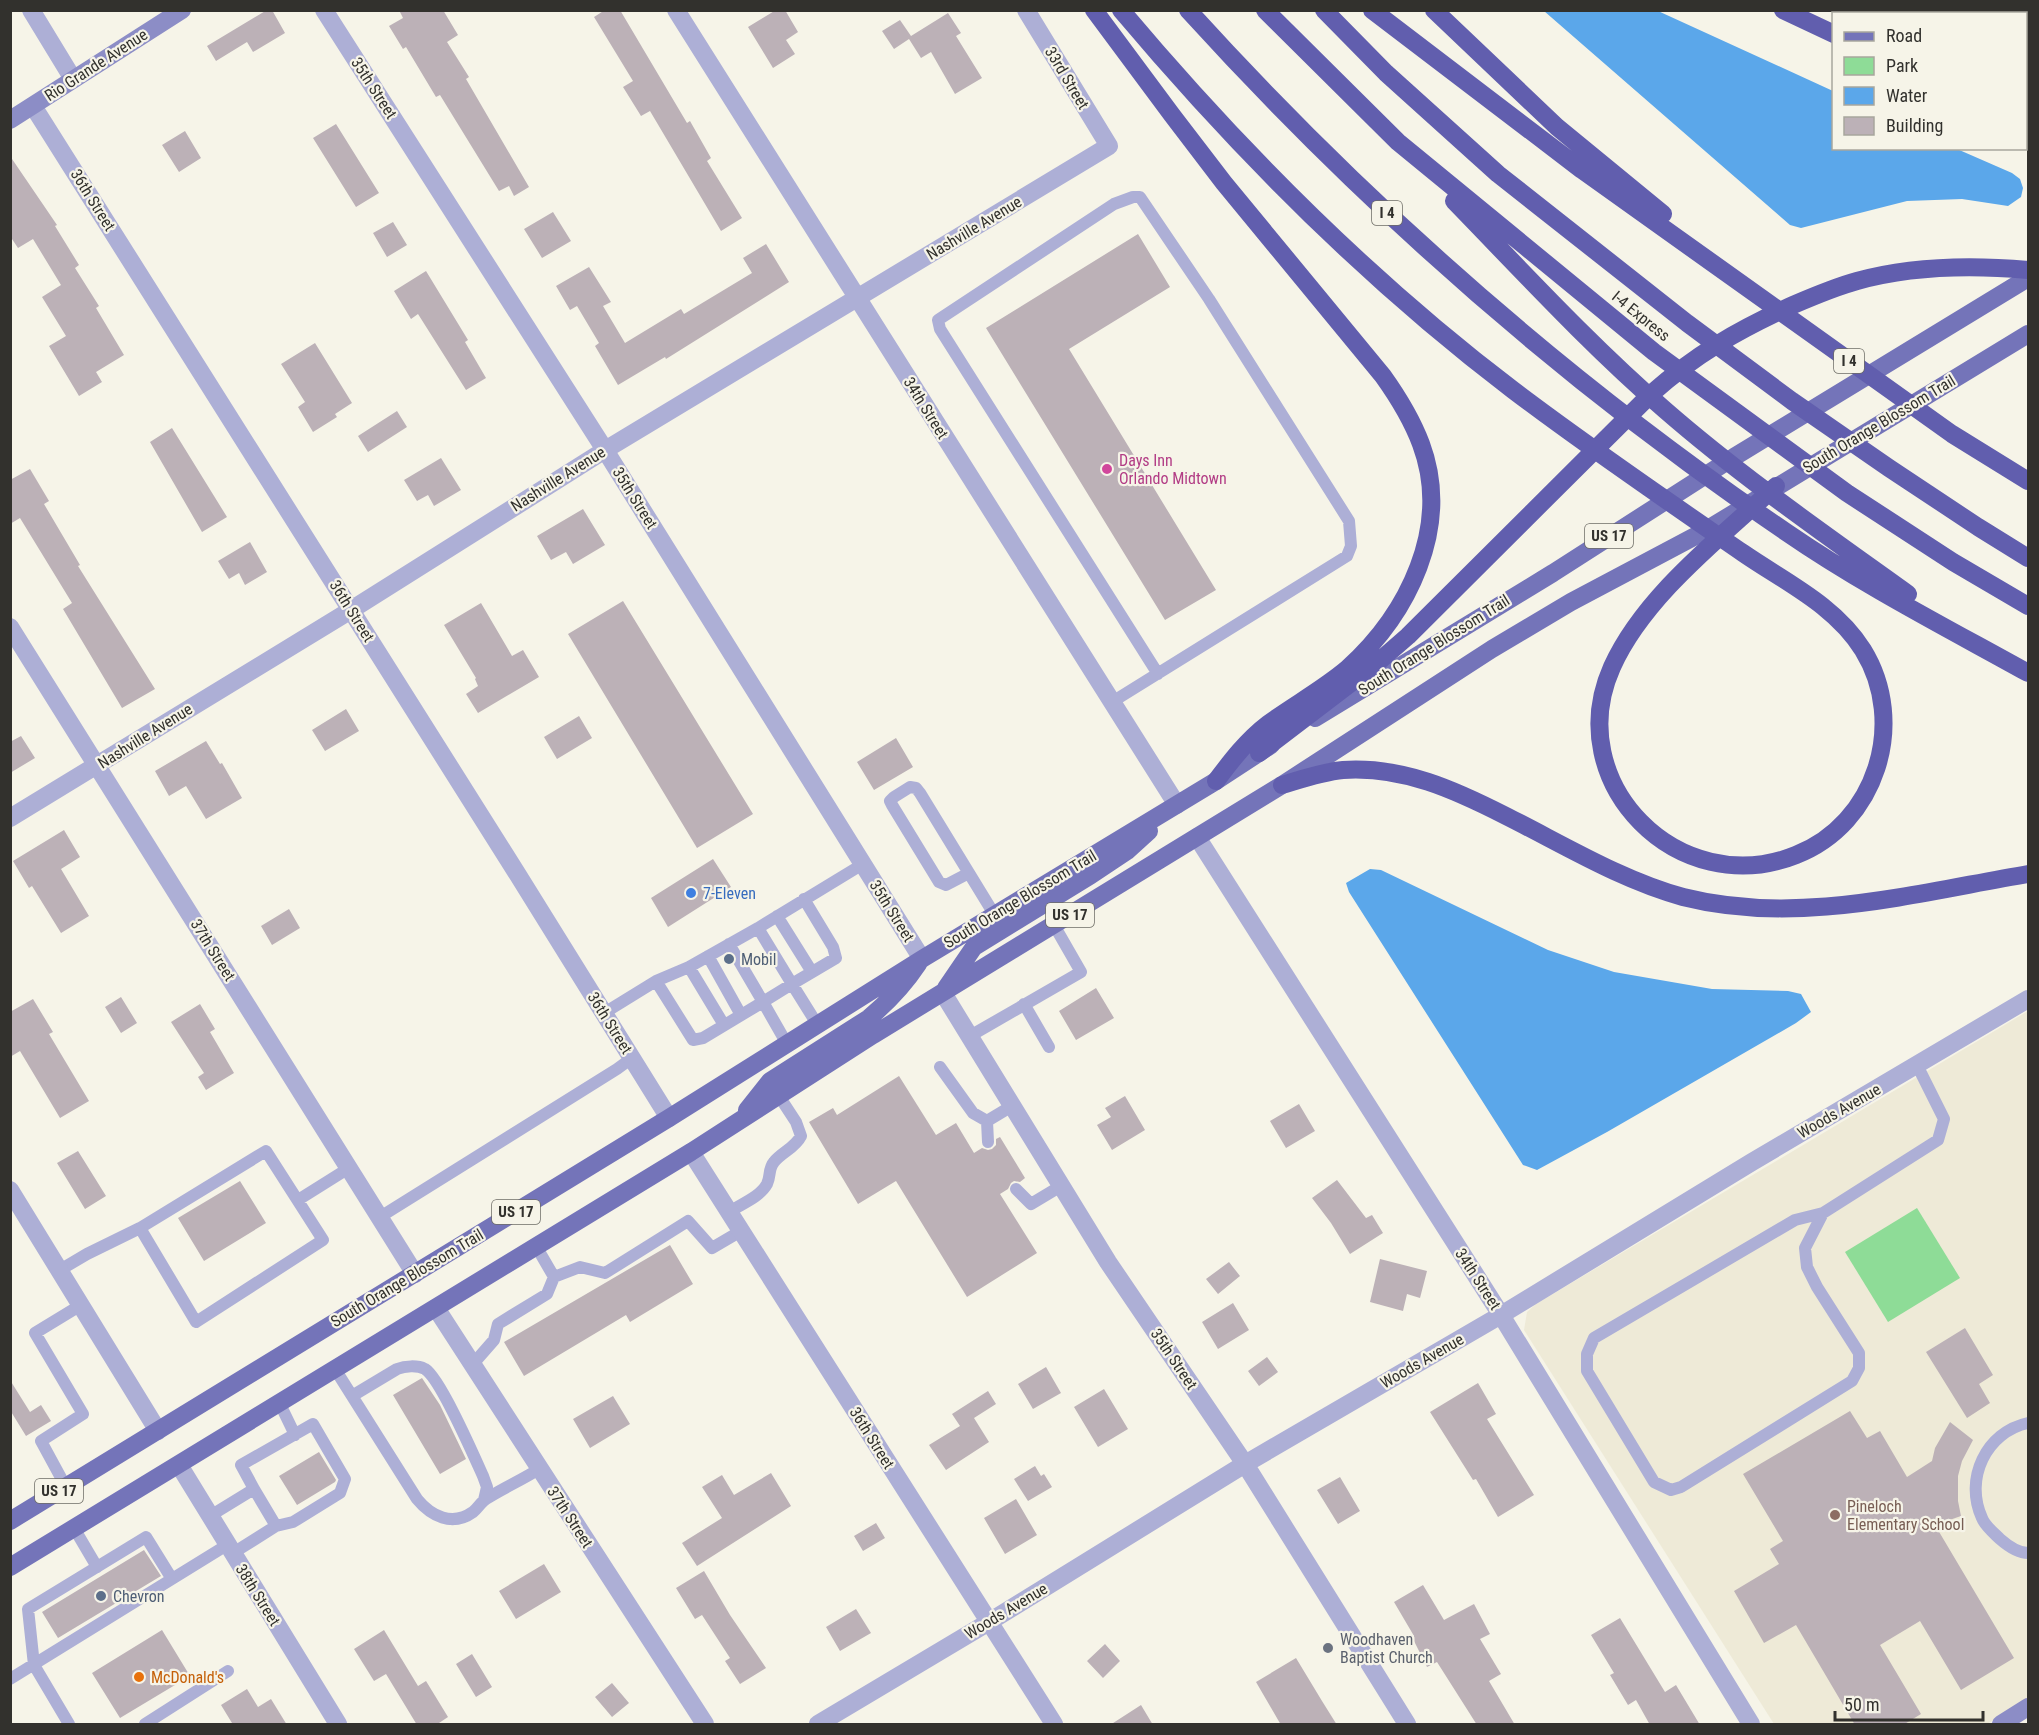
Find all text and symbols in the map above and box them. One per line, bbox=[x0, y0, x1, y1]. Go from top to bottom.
legend bbox=[1832, 12, 2027, 150]
street label: Rio Grande Avenue bbox=[41, 25, 151, 105]
text: Road bbox=[1886, 25, 1922, 46]
street label: 33rd Street bbox=[1041, 43, 1093, 113]
street label: 35th Street bbox=[347, 54, 401, 123]
text: Park bbox=[1886, 55, 1918, 76]
text: Water bbox=[1886, 85, 1928, 106]
text: Building bbox=[1886, 115, 1943, 136]
street label: 36th Street bbox=[67, 166, 120, 235]
street label: Nashville Avenue bbox=[923, 192, 1025, 264]
road number: I 4 bbox=[1372, 201, 1402, 225]
street label: I-4 Express bbox=[1608, 287, 1674, 345]
road number: I 4 bbox=[1834, 349, 1864, 373]
street label: South Orange Blossom Trail bbox=[1799, 371, 1959, 477]
street label: 34th Street bbox=[900, 374, 953, 443]
street label: Nashville Avenue bbox=[507, 442, 609, 516]
place label: Days Inn Orlando Midtown bbox=[1119, 451, 1227, 488]
marker: Days Inn Orlando Midtown bbox=[1100, 462, 1114, 476]
street label: 35th Street bbox=[609, 464, 662, 533]
road number: US 17 bbox=[1585, 524, 1633, 548]
street label: 36th Street bbox=[326, 577, 379, 646]
street label: South Orange Blossom Trail bbox=[1355, 591, 1513, 699]
street label: Nashville Avenue bbox=[94, 699, 196, 773]
street label: South Orange Blossom Trail bbox=[940, 846, 1100, 952]
street label: 35th Street bbox=[866, 877, 919, 946]
place label: 7-Eleven bbox=[703, 884, 756, 903]
marker: 7-Eleven bbox=[684, 886, 698, 900]
road number: US 17 bbox=[1046, 903, 1094, 927]
street label: 37th Street bbox=[187, 916, 240, 985]
place label: Mobil bbox=[741, 950, 776, 969]
marker: Mobil bbox=[722, 952, 736, 966]
street label: 36th Street bbox=[584, 989, 637, 1058]
street label: Woods Avenue bbox=[1794, 1080, 1884, 1142]
road number: US 17 bbox=[492, 1200, 540, 1224]
street label: South Orange Blossom Trail bbox=[327, 1225, 487, 1331]
street label: 34th Street bbox=[1451, 1245, 1505, 1314]
street label: 35th Street bbox=[1147, 1325, 1201, 1393]
street label: Woods Avenue bbox=[1377, 1330, 1467, 1392]
street label: 36th Street bbox=[846, 1404, 899, 1473]
road number: US 17 bbox=[35, 1479, 83, 1503]
street label: 37th Street bbox=[543, 1483, 597, 1552]
place label: Pineloch Elementary School bbox=[1847, 1497, 1964, 1534]
marker: Pineloch Elementary School bbox=[1828, 1508, 1842, 1522]
street label: 38th Street bbox=[232, 1561, 285, 1630]
street label: Woods Avenue bbox=[961, 1579, 1051, 1643]
place label: Chevron bbox=[113, 1587, 165, 1606]
marker: Chevron bbox=[94, 1589, 108, 1603]
place label: Woodhaven Baptist Church bbox=[1340, 1630, 1433, 1667]
marker: Woodhaven Baptist Church bbox=[1321, 1641, 1335, 1655]
place label: McDonald's bbox=[151, 1668, 224, 1687]
marker: McDonald's bbox=[132, 1670, 146, 1684]
scale bar bbox=[1835, 1684, 1984, 1722]
text: 50 m bbox=[1844, 1694, 1879, 1715]

